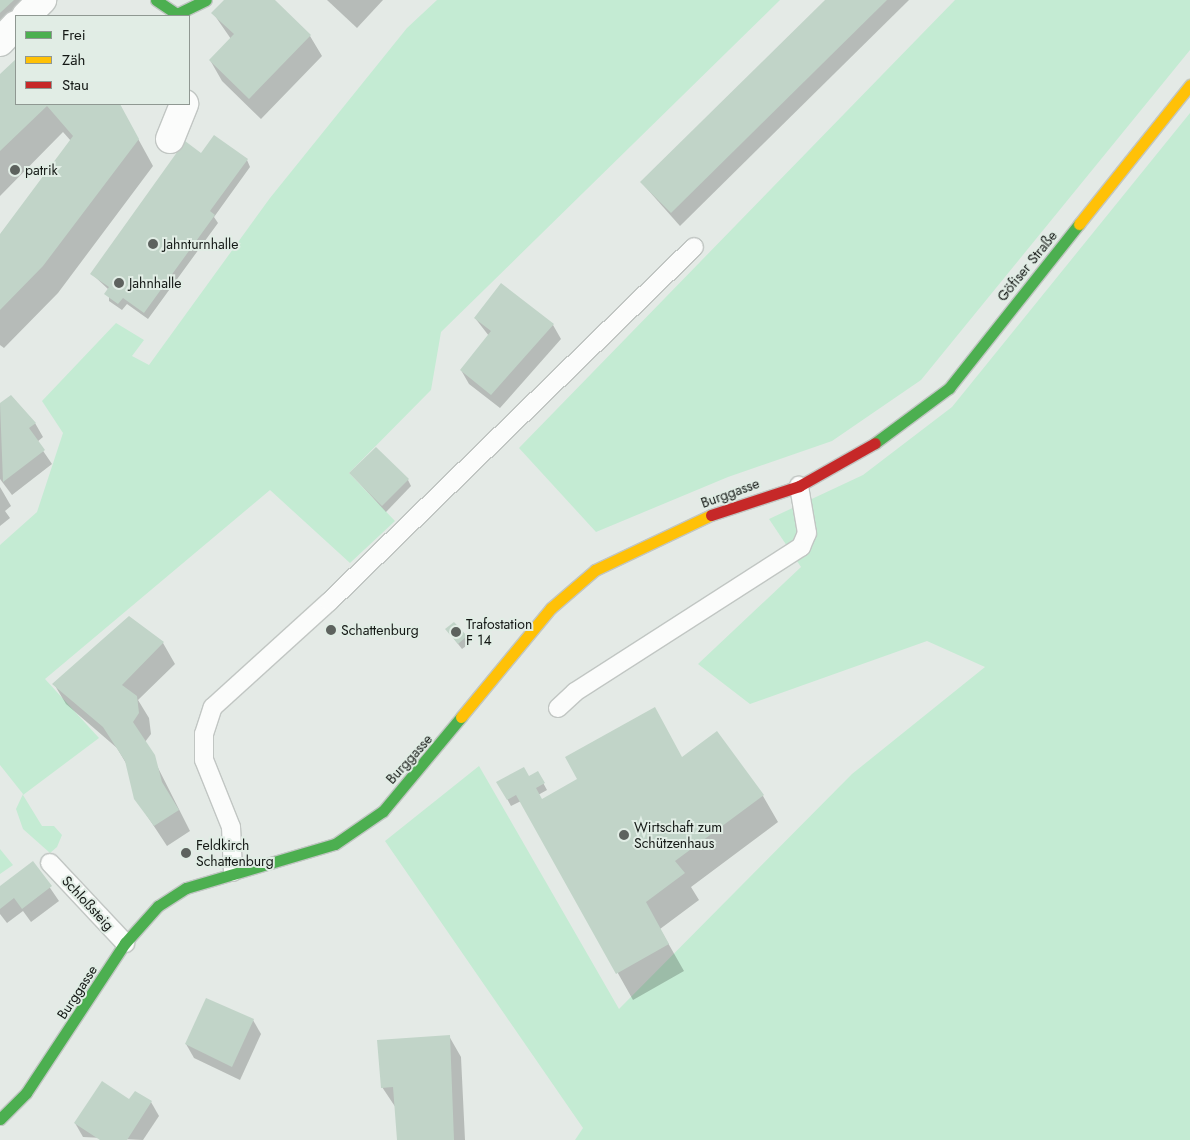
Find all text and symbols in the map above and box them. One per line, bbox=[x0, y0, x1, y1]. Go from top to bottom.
legend bbox=[15, 15, 190, 105]
text: Frei bbox=[62, 24, 86, 46]
text: Zäh bbox=[62, 49, 85, 71]
text: Stau bbox=[62, 74, 89, 96]
place label: patrik bbox=[25, 162, 58, 178]
marker: patrik bbox=[9, 164, 21, 176]
street label: Göfiser Straße bbox=[994, 227, 1060, 305]
place label: Jahnturnhalle bbox=[163, 236, 238, 252]
marker: Jahnturnhalle bbox=[147, 238, 159, 250]
place label: Jahnhalle bbox=[129, 275, 182, 291]
marker: Jahnhalle bbox=[113, 277, 125, 289]
street label: Burggasse bbox=[698, 475, 762, 511]
place label: Trafostation F 14 bbox=[466, 616, 532, 648]
place label: Schattenburg bbox=[341, 622, 419, 638]
marker: Schattenburg bbox=[325, 624, 337, 636]
marker: Trafostation F 14 bbox=[450, 626, 462, 638]
street label: Burggasse bbox=[382, 731, 436, 787]
place label: Wirtschaft zum Schützenhaus bbox=[634, 819, 722, 852]
marker: Wirtschaft zum Schützenhaus bbox=[618, 829, 630, 841]
place label: Feldkirch Schattenburg bbox=[196, 837, 274, 870]
marker: Feldkirch Schattenburg bbox=[180, 847, 192, 859]
street label: Schloßsteig bbox=[59, 872, 117, 934]
street label: Burggasse bbox=[53, 962, 101, 1022]

